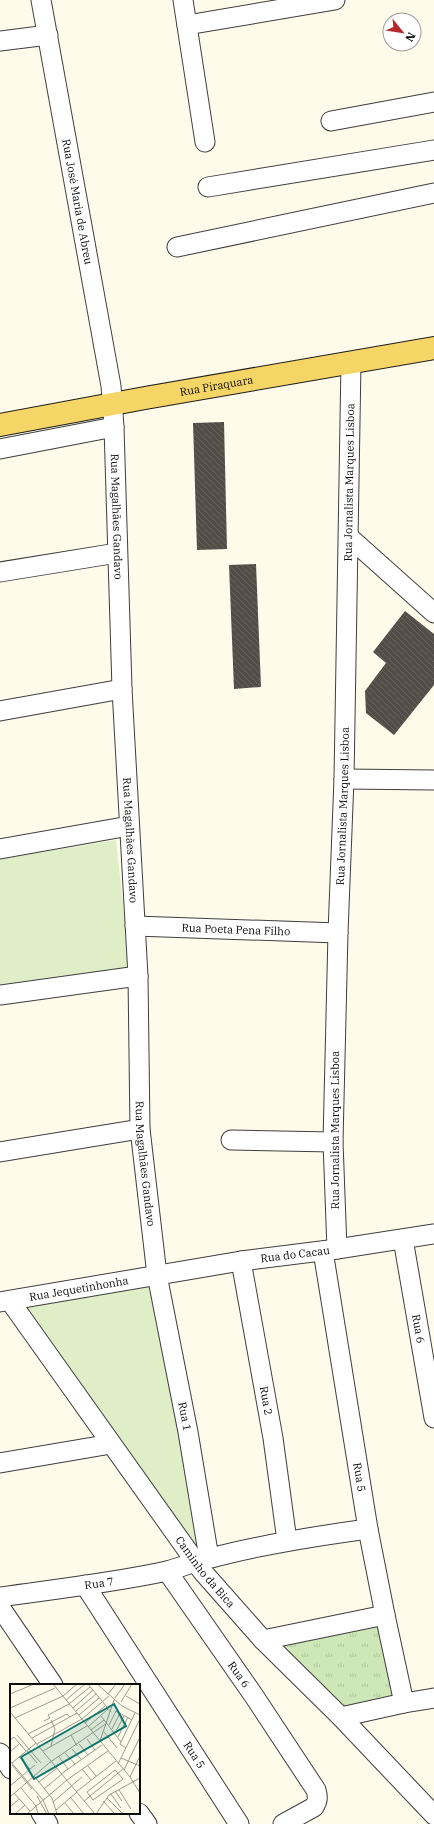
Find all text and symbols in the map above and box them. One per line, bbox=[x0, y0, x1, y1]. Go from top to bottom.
north arrow bbox=[382, 12, 422, 52]
text: N bbox=[402, 30, 419, 45]
street label: Rua José Maria de Abreu bbox=[59, 138, 96, 266]
street label: Rua Piraquara bbox=[179, 372, 254, 399]
street label: Rua Jornalista Marques Lisboa bbox=[341, 403, 357, 562]
street label: Rua Magalhães Gandavo bbox=[108, 453, 126, 580]
street label: Rua Jornalista Marques Lisboa bbox=[333, 727, 352, 886]
street label: Rua Magalhães Gandavo bbox=[120, 777, 141, 904]
street label: Rua Poeta Pena Filho bbox=[181, 921, 291, 938]
street label: Rua Jornalista Marques Lisboa bbox=[328, 1051, 342, 1209]
street label: Rua Magalhães Gandavo bbox=[133, 1101, 158, 1227]
street label: Rua do Cacau bbox=[260, 1243, 331, 1266]
street label: Rua Jequetinhonha bbox=[28, 1273, 130, 1304]
street label: Rua 6 bbox=[409, 1313, 428, 1344]
street label: Rua 2 bbox=[257, 1385, 276, 1416]
street label: Rua 1 bbox=[175, 1401, 195, 1432]
street label: Rua 5 bbox=[350, 1461, 369, 1493]
street label: Caminho da Bica bbox=[173, 1533, 238, 1610]
street label: Rua 7 bbox=[84, 1574, 115, 1592]
street label: Rua 6 bbox=[225, 1658, 253, 1690]
inset map bbox=[10, 1684, 140, 1814]
street label: Rua 5 bbox=[181, 1739, 208, 1771]

